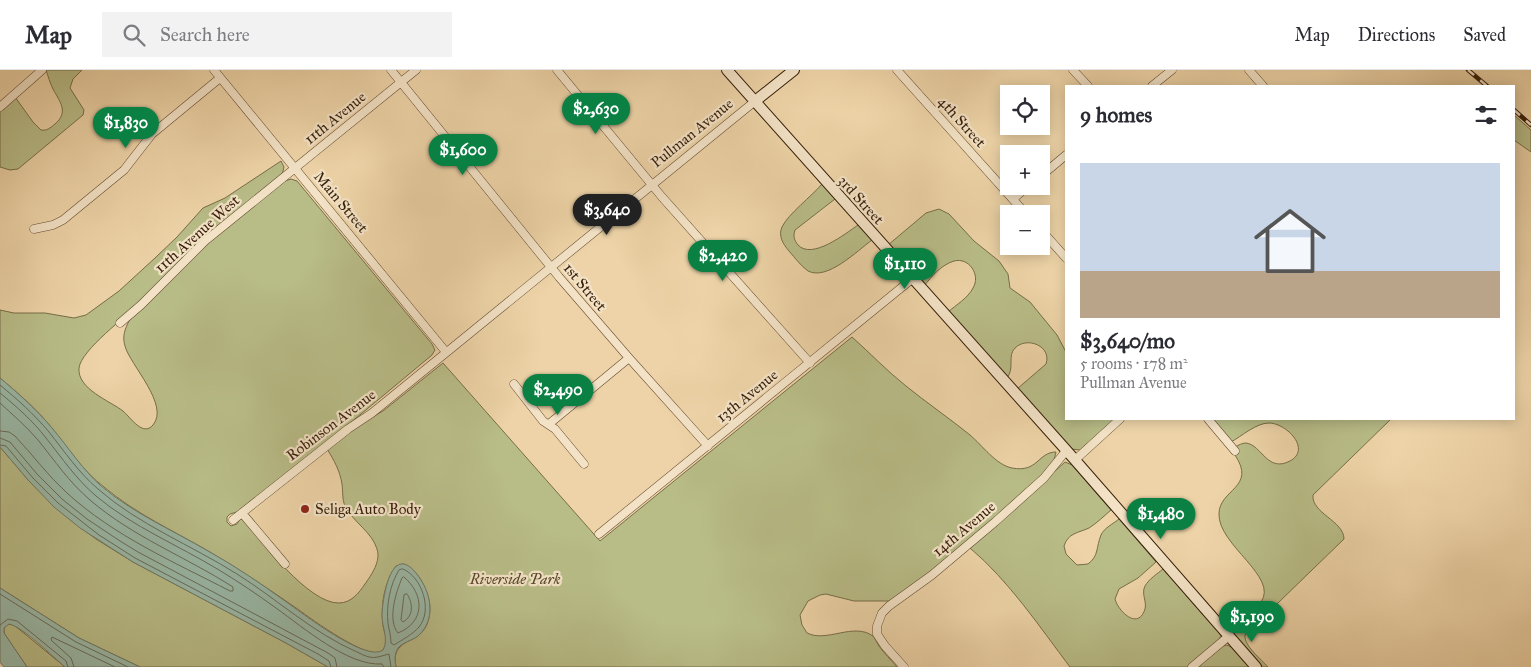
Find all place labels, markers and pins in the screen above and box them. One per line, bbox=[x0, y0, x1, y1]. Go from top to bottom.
pin: $2,630 bbox=[555, 92, 637, 135]
pin: $1,830 bbox=[85, 106, 167, 149]
pin: $1,600 bbox=[422, 134, 504, 176]
pin: $3,640 bbox=[566, 194, 648, 236]
pin: $2,420 bbox=[682, 240, 764, 282]
pin: $1,110 bbox=[864, 248, 946, 290]
pin: $2,490 bbox=[517, 374, 599, 416]
pin: $1,480 bbox=[1120, 498, 1202, 540]
place label: Seliga Auto Body bbox=[315, 500, 422, 518]
marker: Seliga Auto Body bbox=[299, 503, 311, 515]
pin: $1,190 bbox=[1211, 600, 1293, 643]

